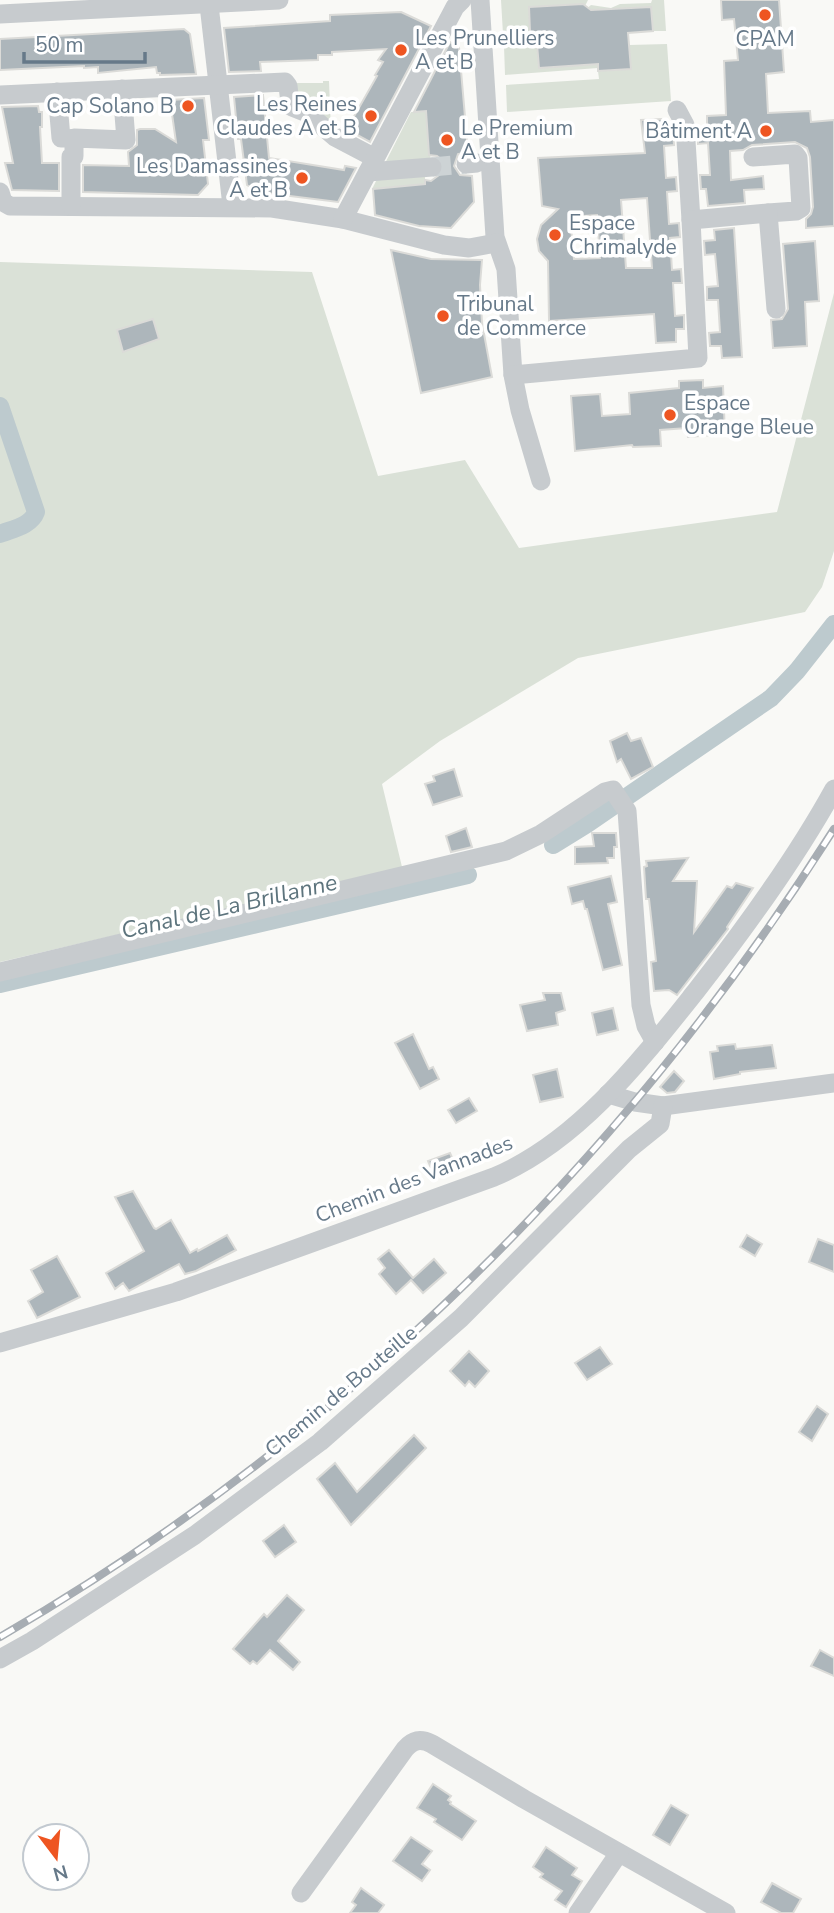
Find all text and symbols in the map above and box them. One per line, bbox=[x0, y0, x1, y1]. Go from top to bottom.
marker: CPAM bbox=[757, 7, 773, 23]
scale bar bbox=[24, 21, 145, 65]
place label: Les Prunelliers A et B bbox=[415, 24, 554, 76]
place label: CPAM bbox=[735, 25, 795, 53]
text: 50 m bbox=[35, 31, 84, 59]
marker: Les Prunelliers A et B bbox=[393, 42, 409, 58]
place label: Les Reines Claudes A et B bbox=[216, 90, 357, 142]
place label: Cap Solano B bbox=[46, 92, 174, 120]
marker: Cap Solano B bbox=[180, 98, 196, 114]
marker: Les Reines Claudes A et B bbox=[363, 108, 379, 124]
place label: Le Premium A et B bbox=[461, 114, 573, 166]
place label: Bâtiment A bbox=[645, 117, 752, 145]
marker: Bâtiment A bbox=[758, 123, 774, 139]
marker: Le Premium A et B bbox=[439, 132, 455, 148]
place label: Les Damassines A et B bbox=[136, 152, 288, 204]
marker: Les Damassines A et B bbox=[294, 170, 310, 186]
place label: Espace Chrimalyde bbox=[569, 209, 677, 261]
marker: Espace Chrimalyde bbox=[547, 227, 563, 243]
place label: Tribunal de Commerce bbox=[457, 290, 586, 342]
marker: Tribunal de Commerce bbox=[435, 308, 451, 324]
place label: Espace Orange Bleue bbox=[684, 389, 814, 441]
marker: Espace Orange Bleue bbox=[662, 407, 678, 423]
water label: Canal de La Brillanne bbox=[118, 867, 340, 946]
street label: Chemin des Vannades bbox=[311, 1128, 517, 1230]
street label: Chemin de Bouteille bbox=[259, 1319, 423, 1463]
north arrow bbox=[21, 1822, 91, 1892]
text: N bbox=[50, 1858, 71, 1887]

